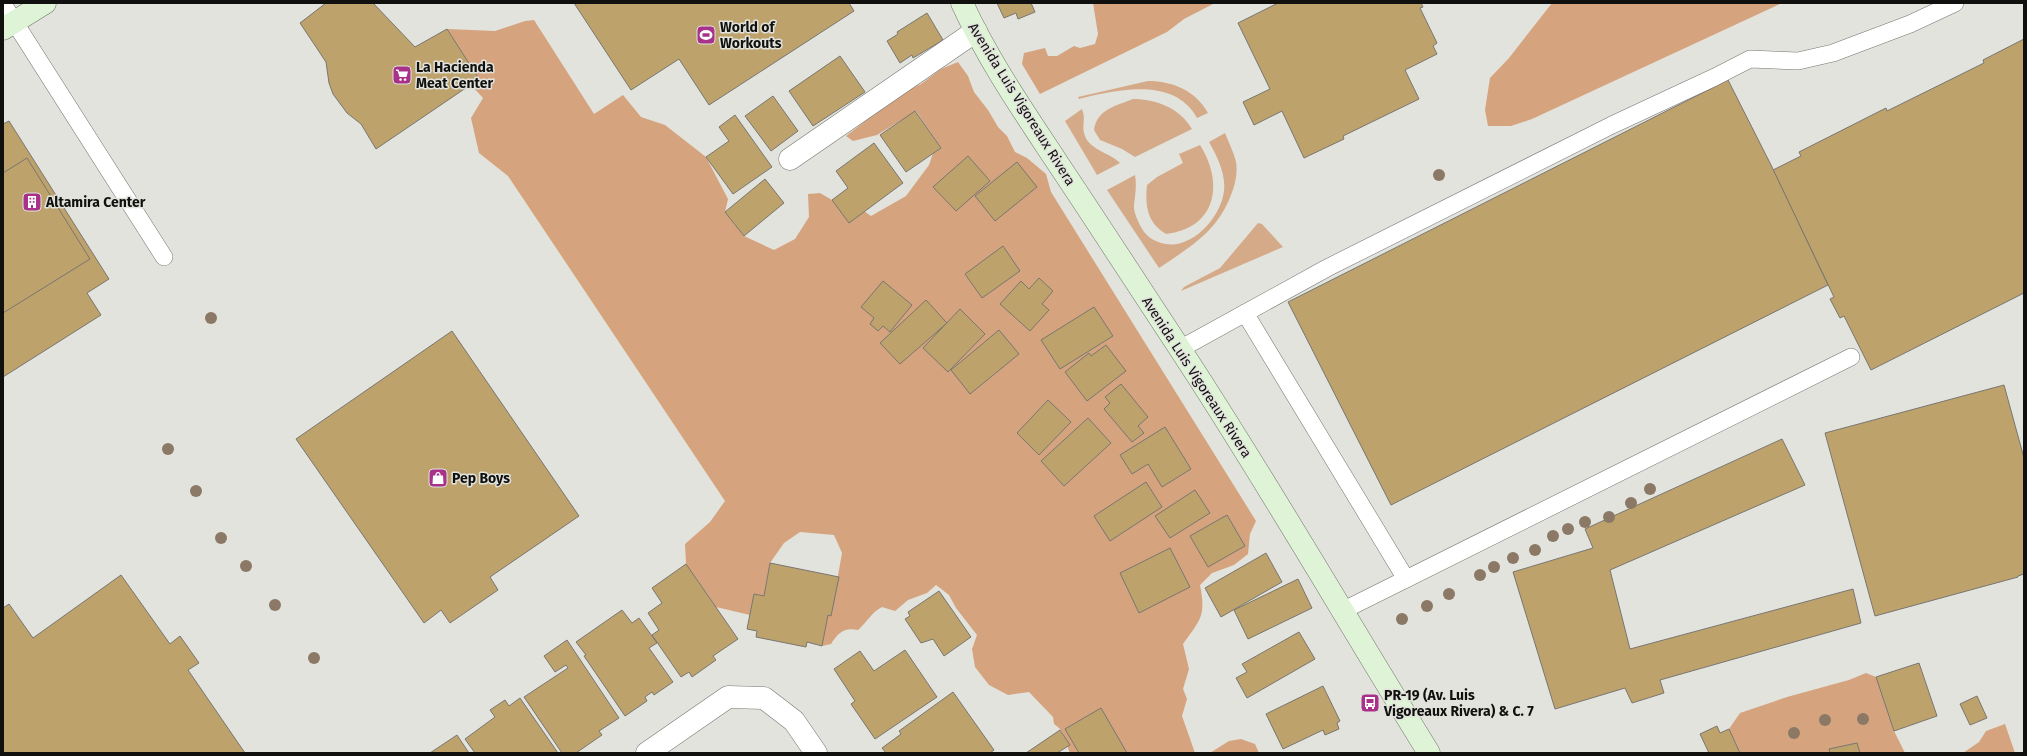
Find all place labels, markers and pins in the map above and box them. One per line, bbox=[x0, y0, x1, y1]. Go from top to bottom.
place label: World of Workouts bbox=[720, 19, 782, 52]
sports icon: World of Workouts bbox=[695, 24, 717, 46]
place label: La Hacienda Meat Center bbox=[416, 59, 494, 92]
supermarket icon: La Hacienda Meat Center bbox=[391, 64, 413, 86]
building icon: Altamira Center bbox=[21, 191, 43, 213]
place label: Altamira Center bbox=[45, 194, 146, 211]
shop icon: Pep Boys bbox=[427, 467, 449, 489]
place label: Pep Boys bbox=[452, 470, 510, 487]
place label: PR-19 (Av. Luis Vigoreaux Rivera) & C. 7 bbox=[1383, 687, 1534, 720]
bus stop icon: PR-19 (Av. Luis Vigoreaux Rivera) & C. 7 bbox=[1359, 692, 1381, 714]

